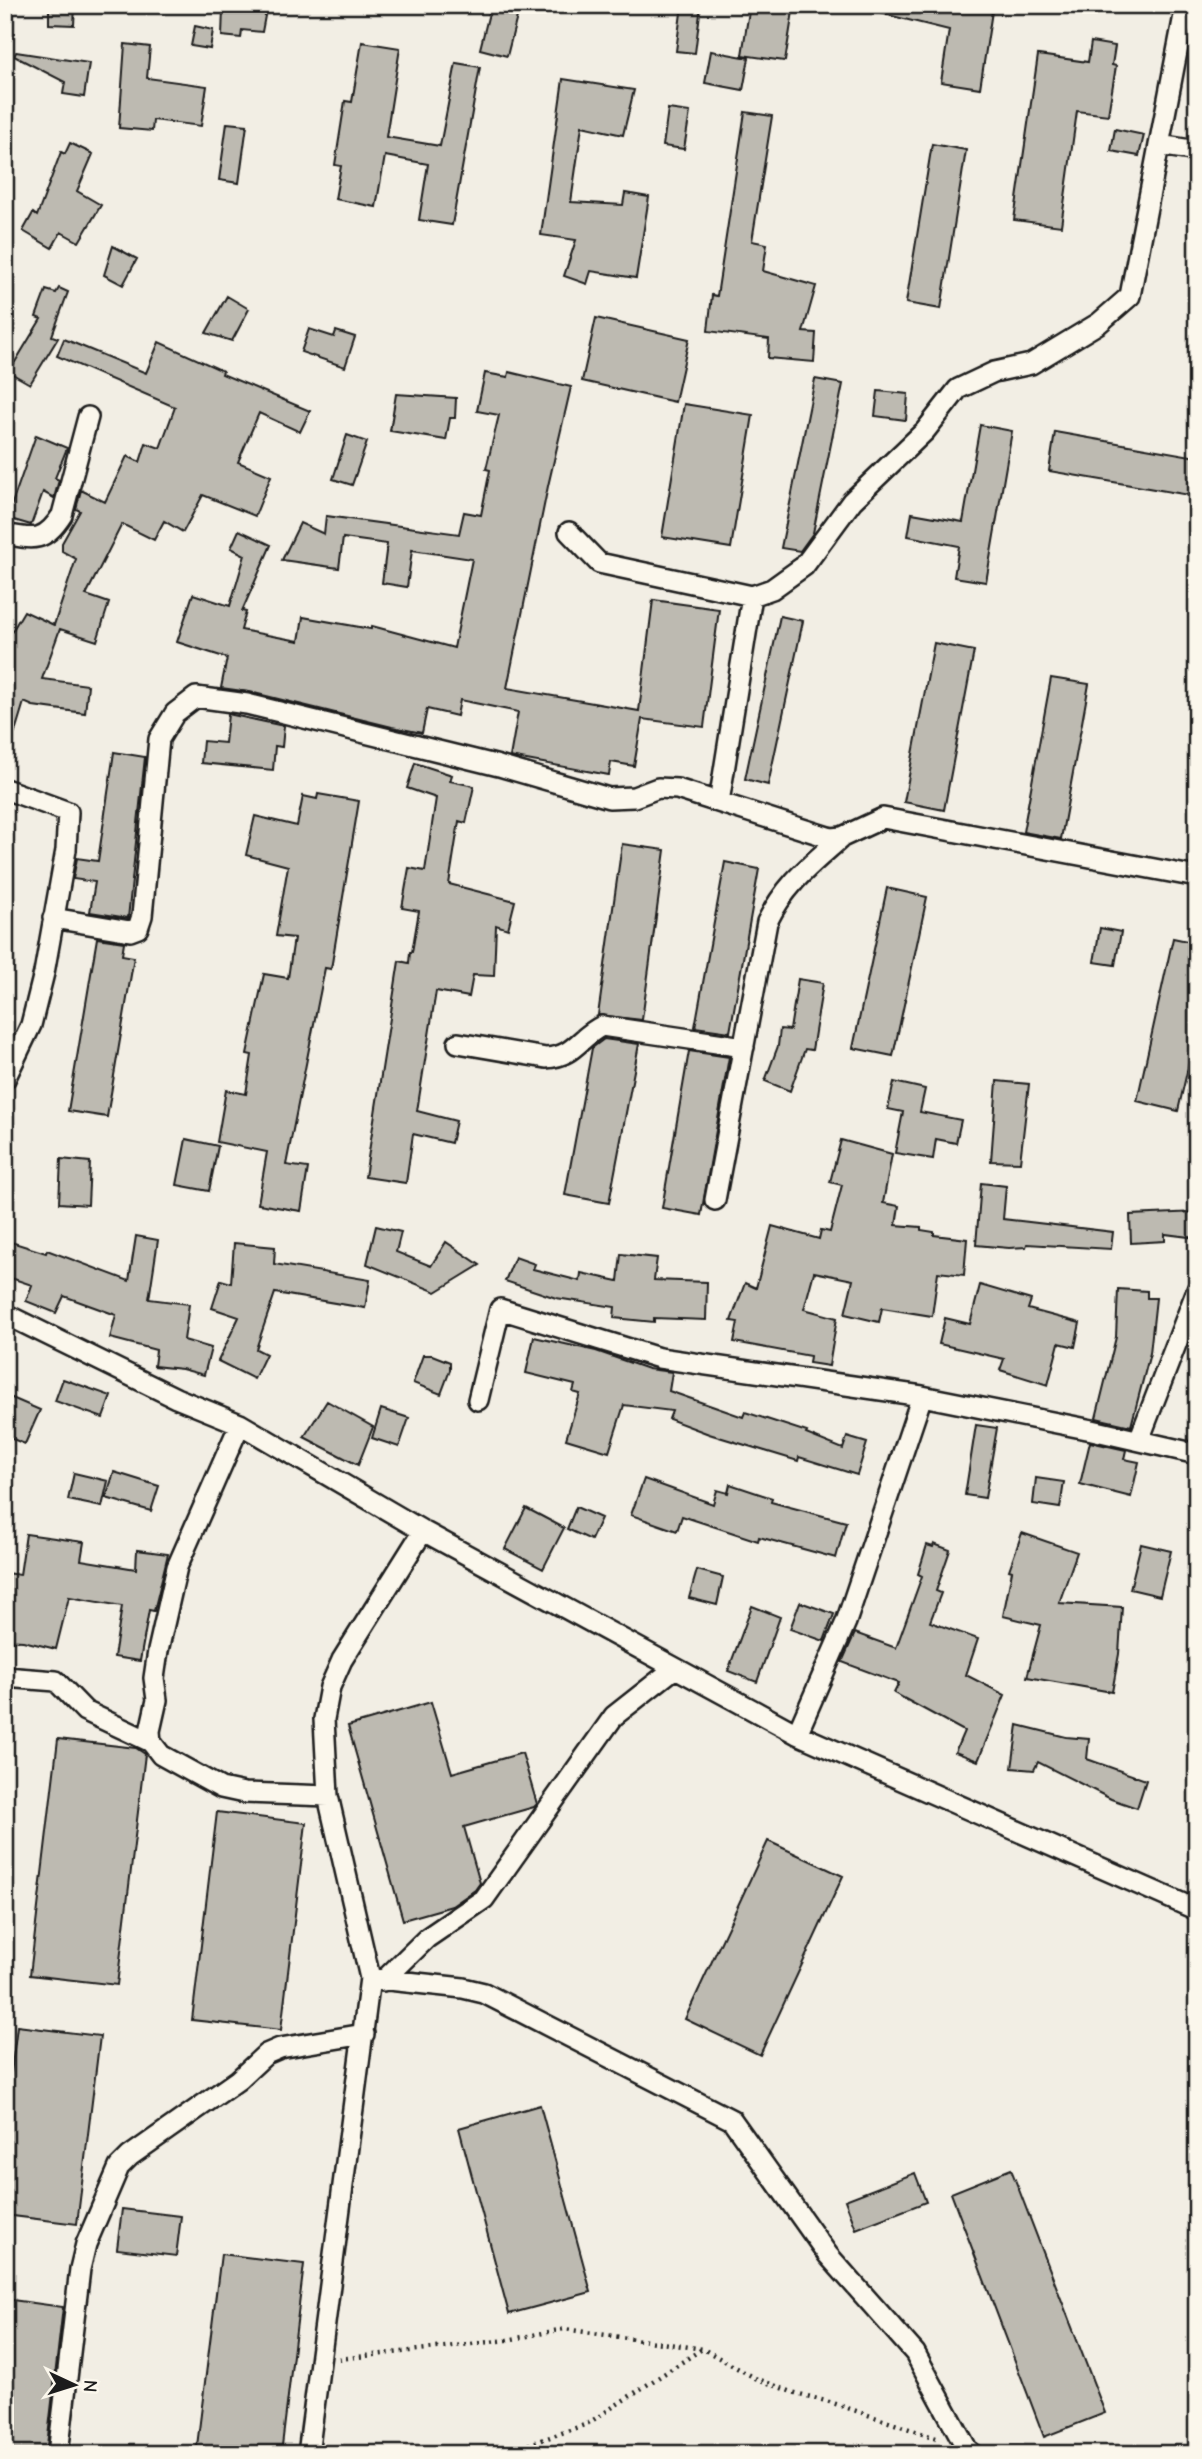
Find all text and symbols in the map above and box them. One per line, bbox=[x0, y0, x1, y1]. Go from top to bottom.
north arrow bbox=[38, 2350, 108, 2420]
text: N bbox=[79, 2379, 101, 2393]

